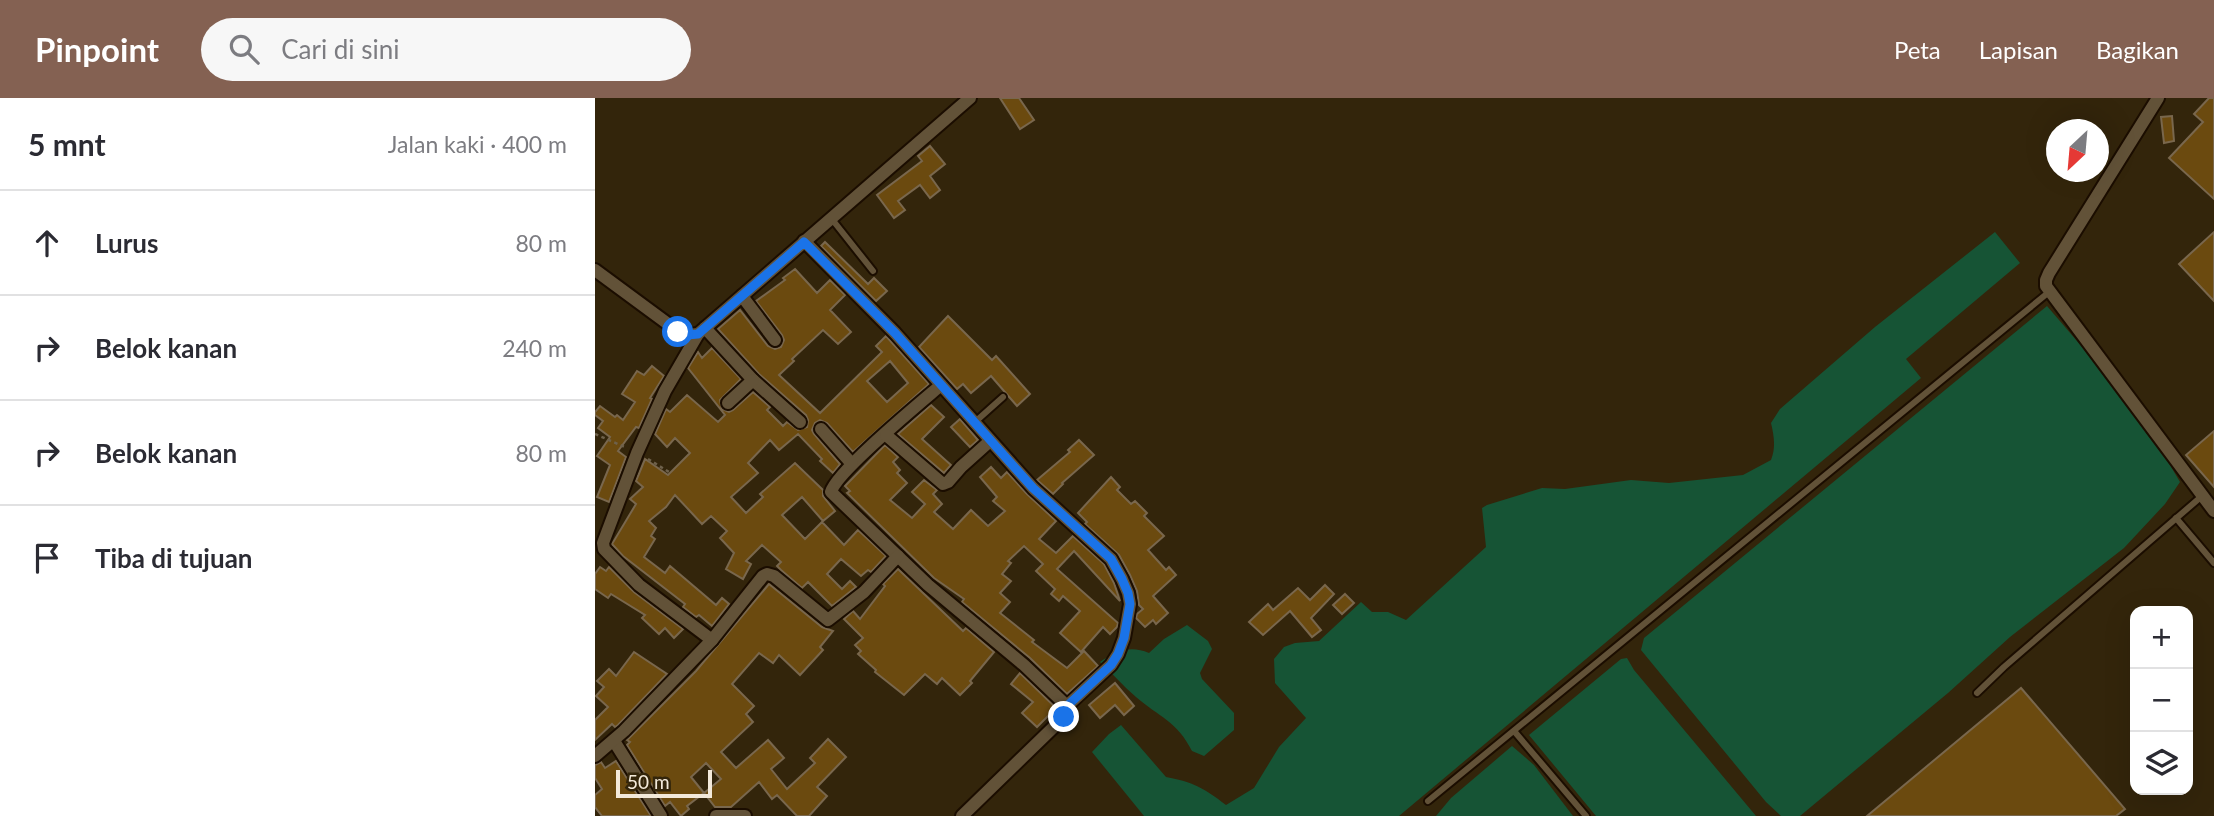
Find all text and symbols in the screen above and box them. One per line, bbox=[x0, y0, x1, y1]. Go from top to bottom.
search box bbox=[201, 18, 691, 81]
text: Pinpoint bbox=[35, 29, 159, 69]
icon: search bbox=[225, 30, 263, 68]
text: Cari di sini bbox=[281, 33, 399, 65]
text: Peta bbox=[1894, 35, 1941, 64]
text: Lapisan bbox=[1979, 35, 2058, 64]
text: Bagikan bbox=[2096, 35, 2179, 64]
north arrow bbox=[2046, 119, 2109, 182]
text: 5 mnt bbox=[28, 126, 106, 162]
text: Jalan kaki · 400 m bbox=[388, 130, 567, 158]
icon: ahead bbox=[28, 224, 66, 262]
text: Lurus bbox=[95, 227, 158, 259]
text: 80 m bbox=[516, 229, 567, 257]
route start bbox=[662, 316, 693, 347]
icon: right bbox=[28, 329, 66, 367]
text: Belok kanan bbox=[95, 332, 237, 364]
text: 240 m bbox=[502, 334, 567, 362]
icon: right bbox=[28, 434, 66, 472]
text: Belok kanan bbox=[95, 437, 237, 469]
text: 80 m bbox=[516, 439, 567, 467]
icon: arrive bbox=[28, 539, 66, 577]
text: Tiba di tujuan bbox=[95, 542, 253, 574]
map controls bbox=[2130, 606, 2193, 795]
button: + bbox=[2130, 606, 2193, 669]
button: − bbox=[2130, 669, 2193, 732]
route end bbox=[1048, 701, 1079, 732]
button: layers bbox=[2130, 732, 2193, 795]
scale bar bbox=[616, 767, 712, 799]
text: 50 m bbox=[627, 770, 670, 793]

